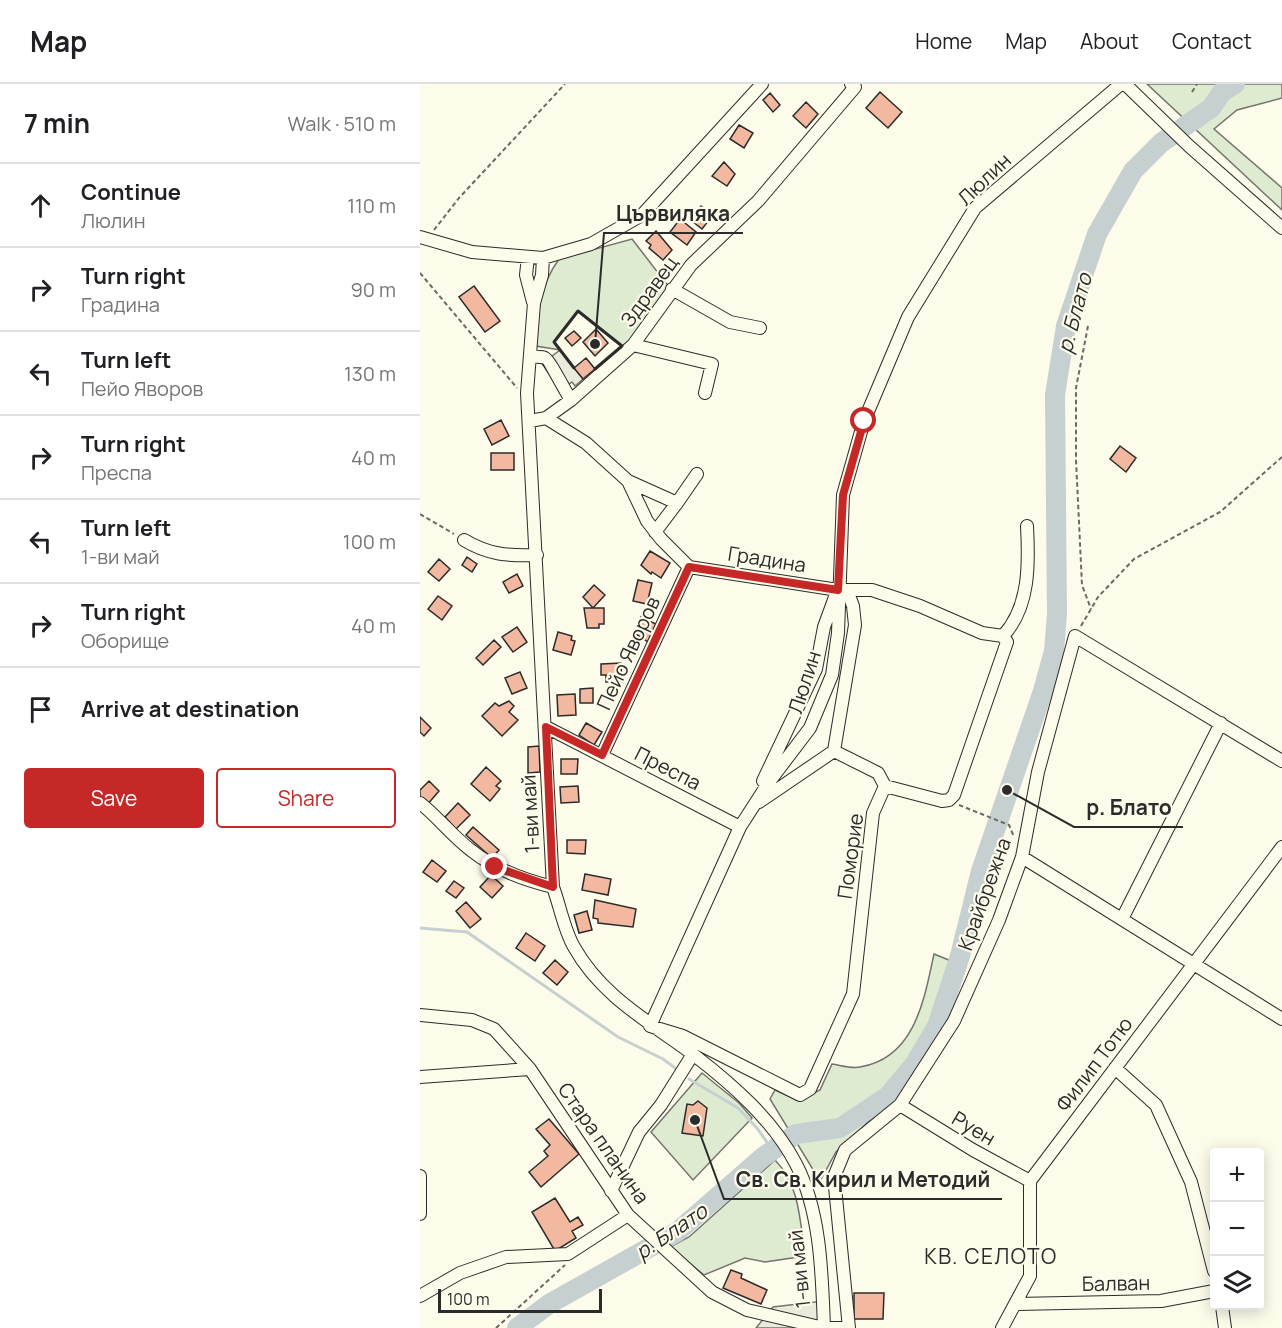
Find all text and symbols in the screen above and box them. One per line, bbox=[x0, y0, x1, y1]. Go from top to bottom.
text: Map bbox=[30, 22, 87, 60]
text: Home bbox=[915, 27, 972, 55]
text: Map bbox=[1005, 27, 1047, 55]
text: About bbox=[1080, 27, 1139, 55]
text: Contact bbox=[1172, 27, 1252, 55]
text: 7 min bbox=[24, 105, 90, 141]
text: Walk · 510 m bbox=[287, 110, 396, 137]
street label: Люлин bbox=[951, 147, 1017, 211]
text: Continue bbox=[81, 177, 181, 207]
icon: ahead bbox=[24, 189, 57, 222]
text: 110 m bbox=[347, 192, 396, 219]
callout: Цървиляка bbox=[604, 194, 743, 233]
text: Цървиляка bbox=[616, 199, 730, 227]
text: Люлин bbox=[81, 207, 146, 234]
street label: Здравец bbox=[614, 250, 684, 332]
text: Turn right bbox=[81, 261, 186, 291]
water label: р. Блато bbox=[1050, 269, 1098, 356]
icon: right bbox=[24, 273, 57, 306]
text: 90 m bbox=[350, 276, 396, 303]
text: Градина bbox=[81, 291, 160, 318]
text: Turn left bbox=[81, 345, 171, 375]
icon: left bbox=[24, 357, 57, 390]
text: 130 m bbox=[344, 360, 396, 387]
text: Пейо Яворов bbox=[81, 375, 203, 402]
route start bbox=[850, 407, 876, 433]
text: Turn right bbox=[81, 429, 186, 459]
icon: right bbox=[24, 441, 57, 474]
text: 40 m bbox=[351, 444, 396, 471]
text: Преспа bbox=[81, 459, 152, 486]
text: Turn left bbox=[81, 513, 171, 543]
icon: left bbox=[24, 525, 57, 558]
text: 100 m bbox=[343, 528, 396, 555]
street label: Градина bbox=[726, 539, 808, 579]
text: 1-ви май bbox=[81, 543, 160, 570]
street label: Пейо Яворов bbox=[590, 592, 666, 714]
text: Turn right bbox=[81, 597, 186, 627]
icon: right bbox=[24, 609, 57, 642]
text: 40 m bbox=[351, 612, 396, 639]
text: Оборище bbox=[81, 627, 169, 654]
street label: Люлин bbox=[781, 647, 827, 717]
icon: arrive bbox=[24, 693, 57, 726]
text: Arrive at destination bbox=[81, 694, 299, 724]
street label: Преспа bbox=[630, 740, 706, 796]
button: Save bbox=[24, 768, 204, 828]
button: Share bbox=[216, 768, 396, 828]
street label: 1-ви май bbox=[514, 774, 546, 854]
callout: р. Блато bbox=[1074, 788, 1183, 827]
text: р. Блато bbox=[1086, 793, 1172, 821]
street label: Поморие bbox=[831, 811, 869, 901]
street label: Крайбрежна bbox=[951, 834, 1017, 954]
route end bbox=[481, 853, 507, 879]
street label: Филип Тотю bbox=[1050, 1011, 1138, 1117]
street label: Стара планина bbox=[552, 1077, 656, 1209]
street label: Руен bbox=[947, 1105, 1001, 1151]
map controls bbox=[1210, 1148, 1264, 1310]
button: + bbox=[1210, 1148, 1264, 1202]
callout: Св. Св. Кирил и Методий bbox=[724, 1160, 1002, 1199]
text: Св. Св. Кирил и Методий bbox=[736, 1165, 990, 1193]
water label: р. Блато bbox=[629, 1196, 714, 1265]
button: − bbox=[1210, 1202, 1264, 1256]
street label: 1-ви май bbox=[781, 1228, 817, 1310]
district label: КВ. СЕЛОТО bbox=[924, 1242, 1058, 1270]
button: layers bbox=[1210, 1256, 1264, 1310]
street label: Балван bbox=[1082, 1269, 1150, 1297]
scale bar bbox=[438, 1286, 602, 1314]
text: 100 m bbox=[447, 1288, 490, 1310]

